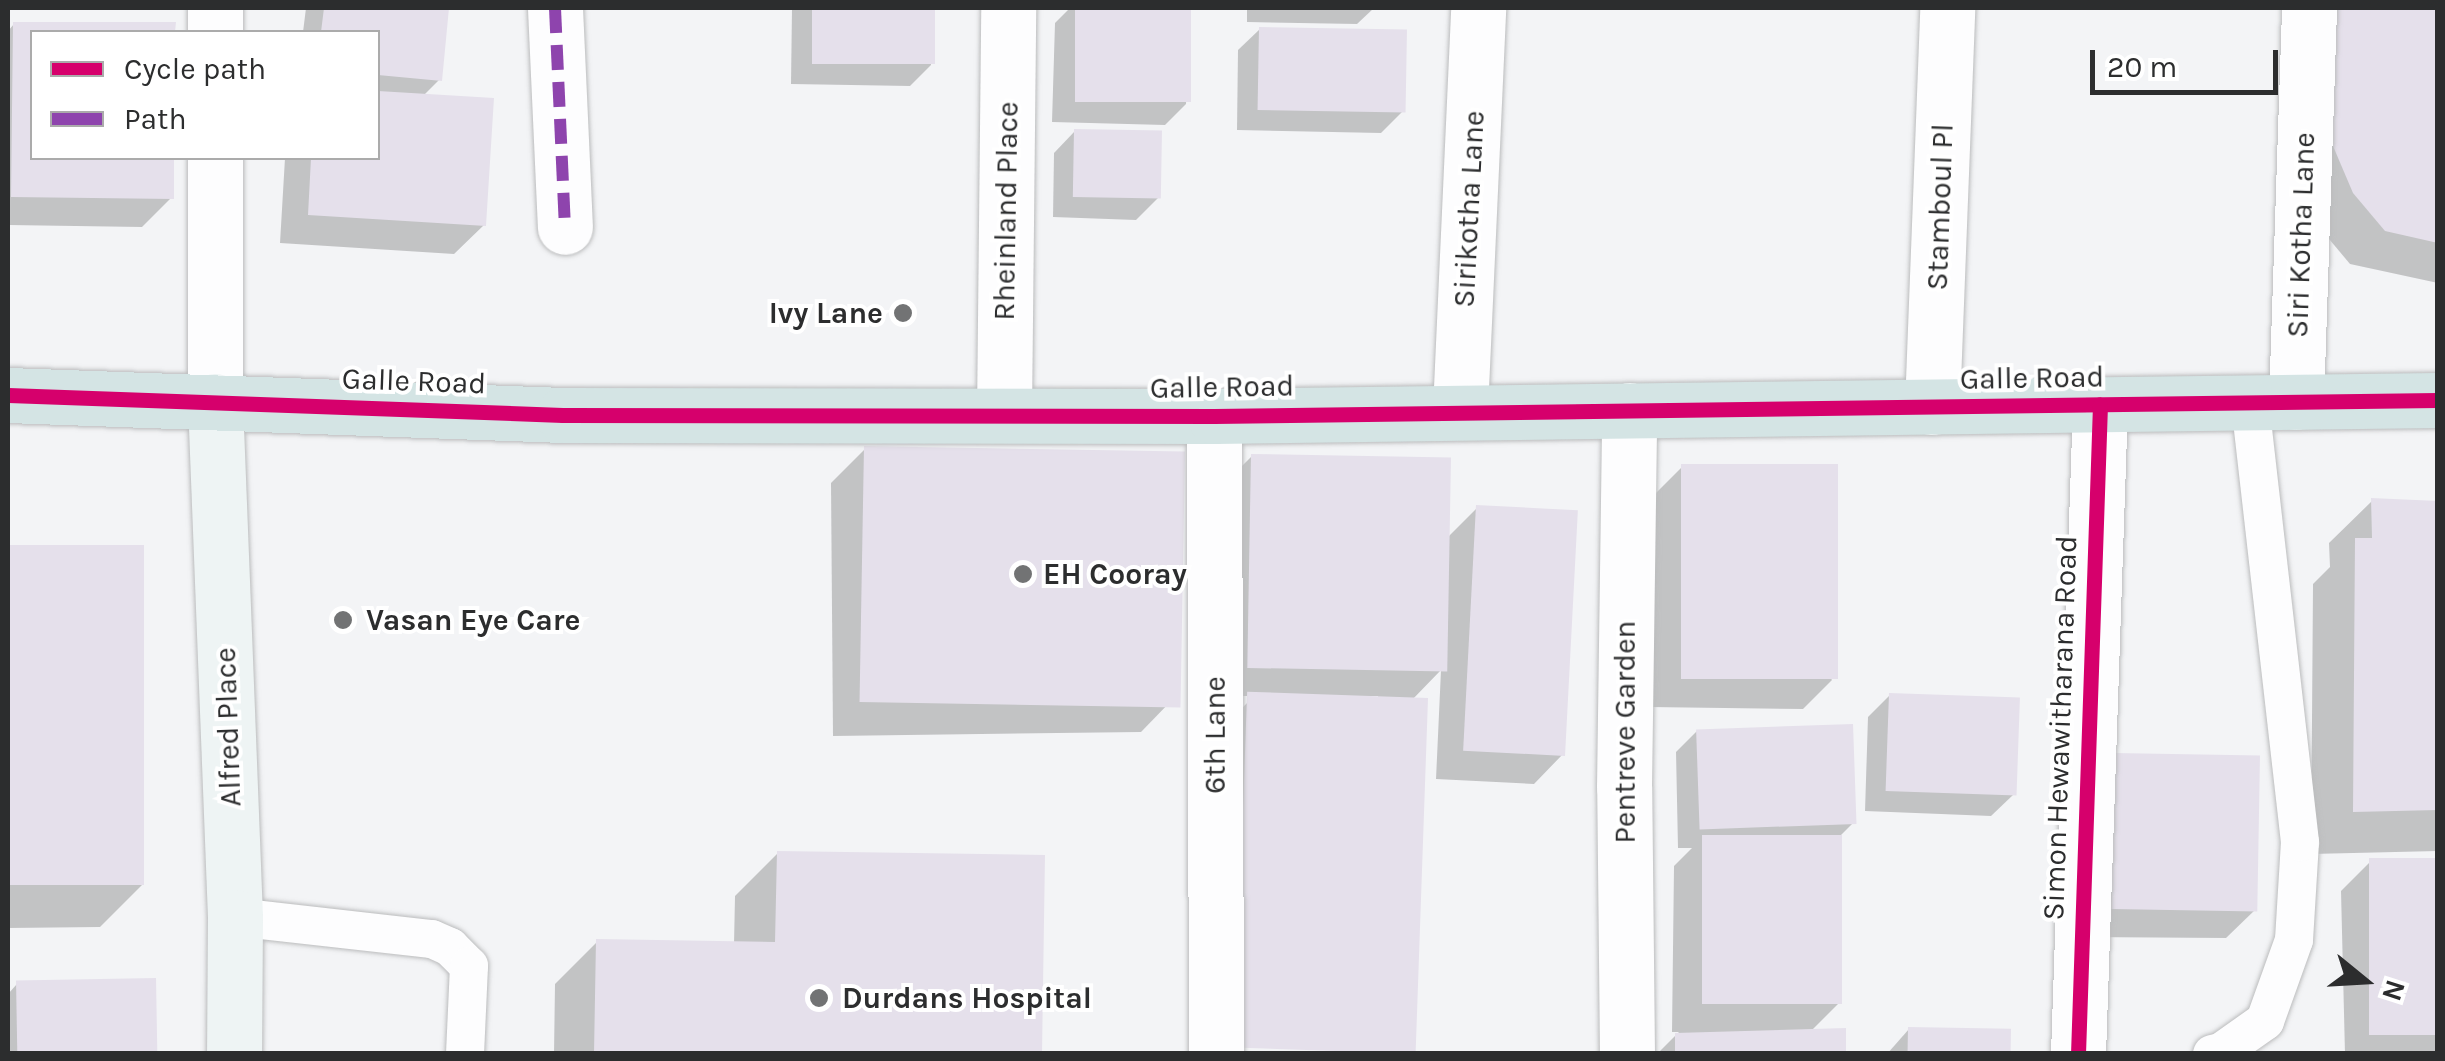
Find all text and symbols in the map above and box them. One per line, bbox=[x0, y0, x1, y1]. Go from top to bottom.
legend bbox=[30, 30, 380, 160]
scale bar bbox=[2095, 30, 2282, 92]
text: 20 m bbox=[2107, 49, 2177, 85]
text: Cycle path bbox=[124, 51, 266, 87]
text: Path bbox=[124, 101, 187, 137]
street label: Rheinland Place bbox=[986, 101, 1026, 321]
street label: Sirikotha Lane bbox=[1446, 110, 1492, 308]
street label: Stamboul Pl bbox=[1919, 123, 1961, 291]
street label: Siri Kotha Lane bbox=[2279, 132, 2323, 338]
place label: Ivy Lane bbox=[769, 295, 883, 331]
marker: Ivy Lane bbox=[892, 302, 914, 324]
street label: Galle Road bbox=[1960, 359, 2104, 397]
street label: Galle Road bbox=[341, 360, 487, 402]
street label: Galle Road bbox=[1150, 368, 1294, 406]
street label: Simon Hewawitharana Road bbox=[2035, 535, 2085, 921]
place label: EH Cooray bbox=[1043, 556, 1187, 592]
marker: EH Cooray bbox=[1012, 563, 1034, 585]
place label: Vasan Eye Care bbox=[366, 602, 580, 638]
marker: Vasan Eye Care bbox=[330, 607, 356, 633]
street label: Pentreve Garden bbox=[1607, 620, 1643, 844]
street label: Alfred Place bbox=[207, 647, 249, 807]
street label: 6th Lane bbox=[1197, 676, 1233, 794]
north arrow bbox=[2315, 931, 2415, 1031]
text: N bbox=[2375, 976, 2413, 1005]
place label: Durdans Hospital bbox=[842, 980, 1092, 1016]
marker: Durdans Hospital bbox=[806, 985, 832, 1011]

